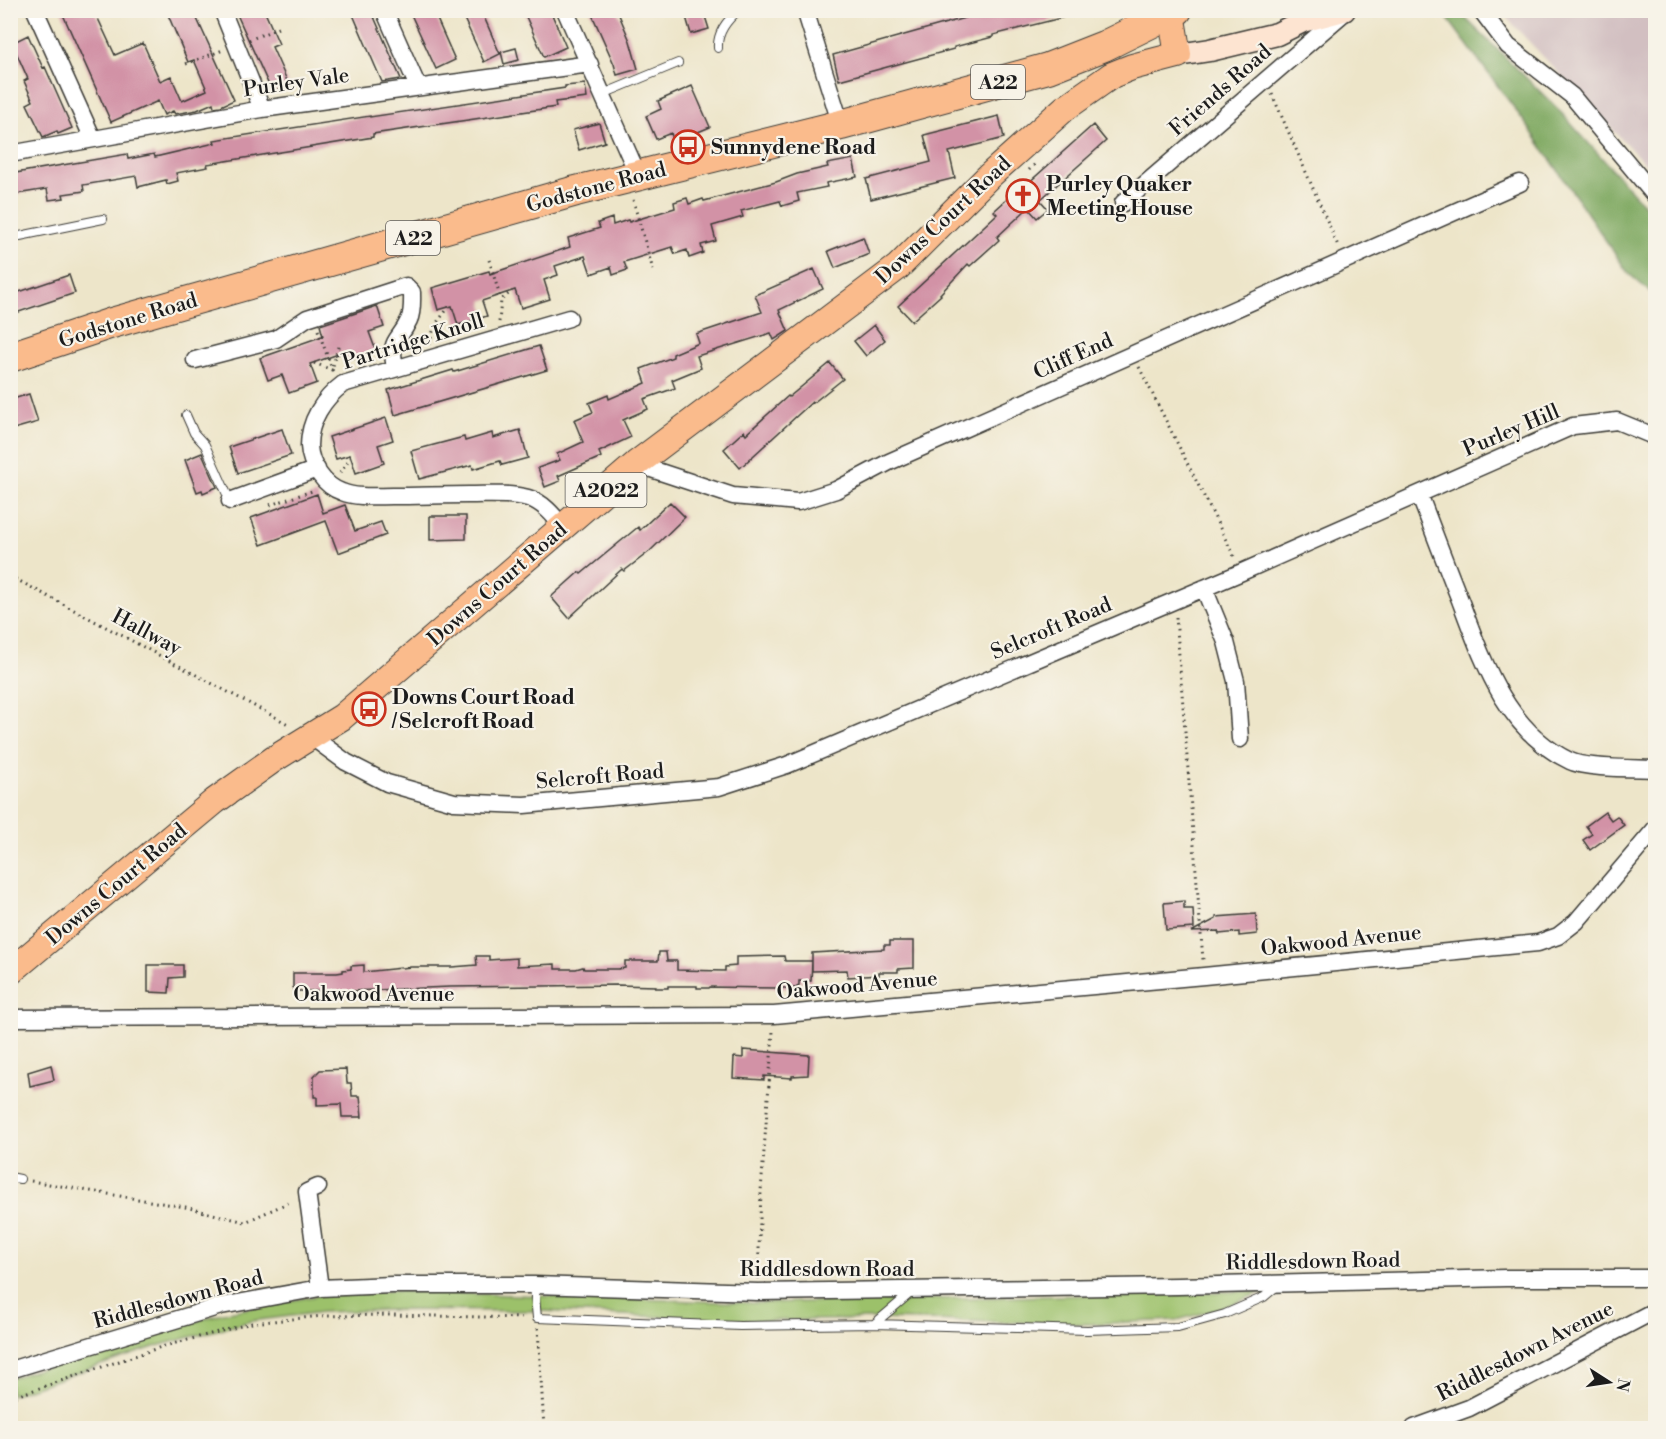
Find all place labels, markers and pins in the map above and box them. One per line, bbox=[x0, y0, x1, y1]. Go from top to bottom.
bus stop icon: Sunnydene Road bbox=[670, 129, 706, 165]
place label: Sunnydene Road bbox=[711, 135, 876, 161]
place label: Purley Quaker Meeting House bbox=[1046, 172, 1193, 222]
church icon: Purley Quaker Meeting House bbox=[1005, 178, 1041, 214]
place label: Downs Court Road / Selcroft Road bbox=[391, 685, 575, 735]
bus stop icon: Downs Court Road / Selcroft Road bbox=[351, 691, 387, 727]

